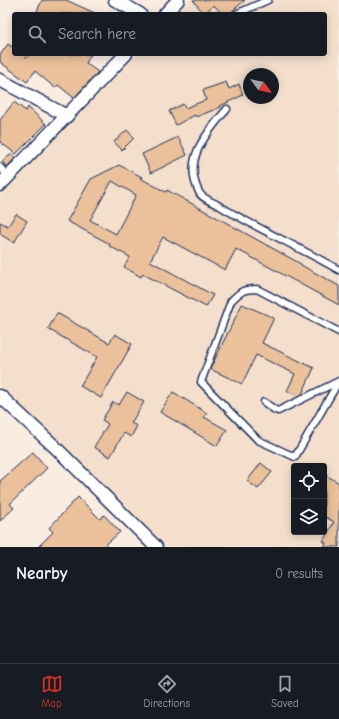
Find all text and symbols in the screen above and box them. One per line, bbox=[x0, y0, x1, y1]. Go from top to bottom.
search box bbox=[12, 12, 327, 56]
icon: search bbox=[26, 23, 48, 45]
text: Search here bbox=[58, 25, 136, 43]
north arrow bbox=[243, 68, 279, 104]
map controls bbox=[291, 463, 327, 535]
button: locate bbox=[291, 463, 327, 499]
button: layers bbox=[291, 499, 327, 535]
text: Nearby bbox=[16, 564, 67, 583]
text: 0 results bbox=[275, 566, 323, 581]
tab: Map bbox=[41, 673, 63, 710]
tab: Directions bbox=[144, 673, 190, 710]
tab: Saved bbox=[271, 673, 298, 710]

